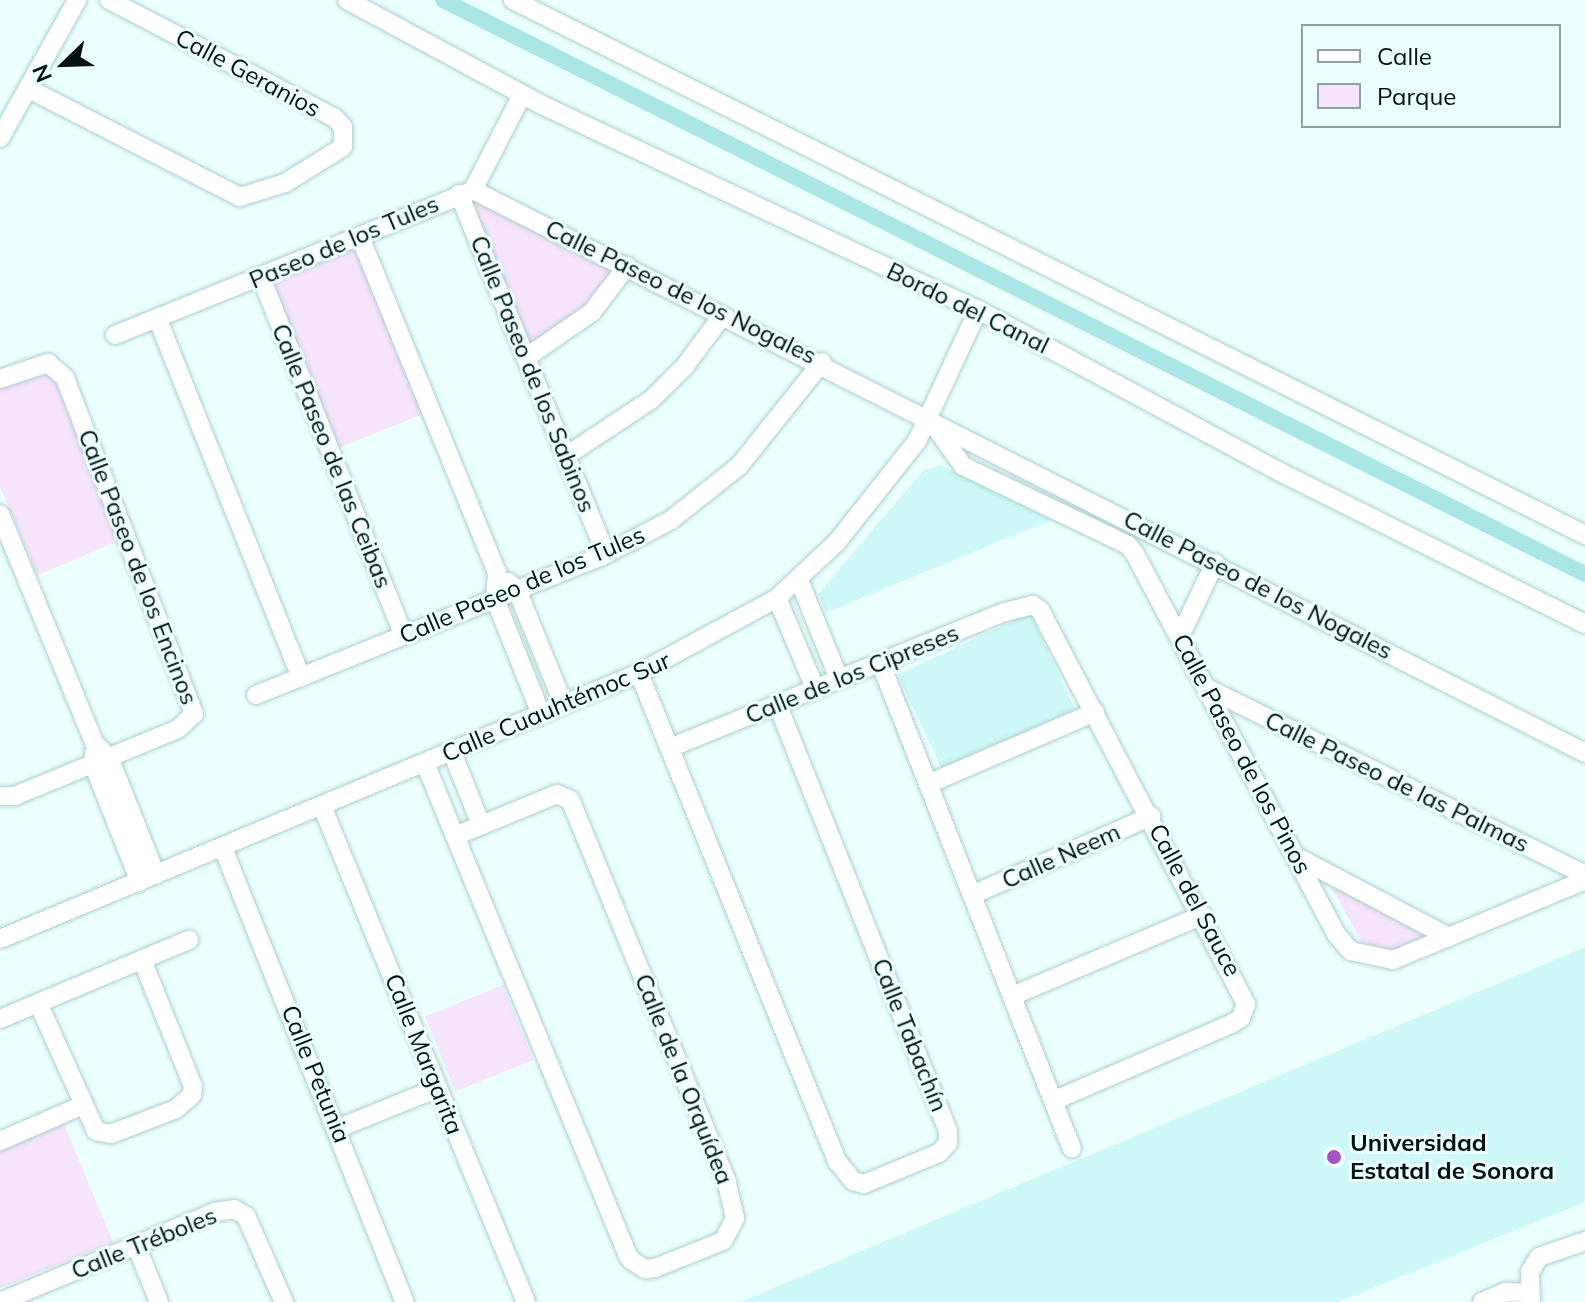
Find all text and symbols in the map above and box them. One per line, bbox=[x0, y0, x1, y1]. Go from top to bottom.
street label: Calle Geranios bbox=[171, 23, 325, 123]
north arrow bbox=[24, 24, 104, 104]
legend bbox=[1301, 24, 1561, 128]
text: Calle bbox=[1377, 41, 1432, 71]
text: N bbox=[26, 60, 58, 86]
text: Parque bbox=[1377, 81, 1456, 111]
street label: Paseo de los Tules bbox=[245, 189, 443, 295]
street label: Calle Paseo de los Nogales bbox=[541, 214, 821, 370]
street label: Calle Paseo de los Sabinos bbox=[464, 231, 602, 517]
street label: Bordo del Canal bbox=[882, 256, 1054, 360]
street label: Calle Paseo de las Ceibas bbox=[266, 320, 398, 592]
street label: Calle Paseo de los Encinos bbox=[72, 425, 204, 709]
street label: Calle Paseo de los Nogales bbox=[1119, 505, 1397, 665]
street label: Calle Paseo de los Tules bbox=[395, 520, 649, 650]
street label: Calle de los Cipreses bbox=[741, 618, 963, 730]
street label: Calle Paseo de los Pinos bbox=[1166, 629, 1318, 879]
street label: Calle Cuauhtémoc Sur bbox=[438, 646, 674, 768]
street label: Calle Paseo de las Palmas bbox=[1260, 705, 1534, 859]
street label: Calle Neem bbox=[997, 817, 1125, 895]
street label: Calle del Sauce bbox=[1143, 819, 1247, 981]
street label: Calle Tabachín bbox=[866, 954, 954, 1116]
street label: Calle Margarita bbox=[379, 969, 469, 1139]
street label: Calle de la Orquídea bbox=[629, 970, 739, 1188]
street label: Calle Petunia bbox=[275, 1001, 357, 1147]
place label: Universidad Estatal de Sonora bbox=[1350, 1129, 1554, 1185]
marker: Universidad Estatal de Sonora bbox=[1325, 1148, 1343, 1166]
street label: Calle Tréboles bbox=[67, 1201, 221, 1285]

